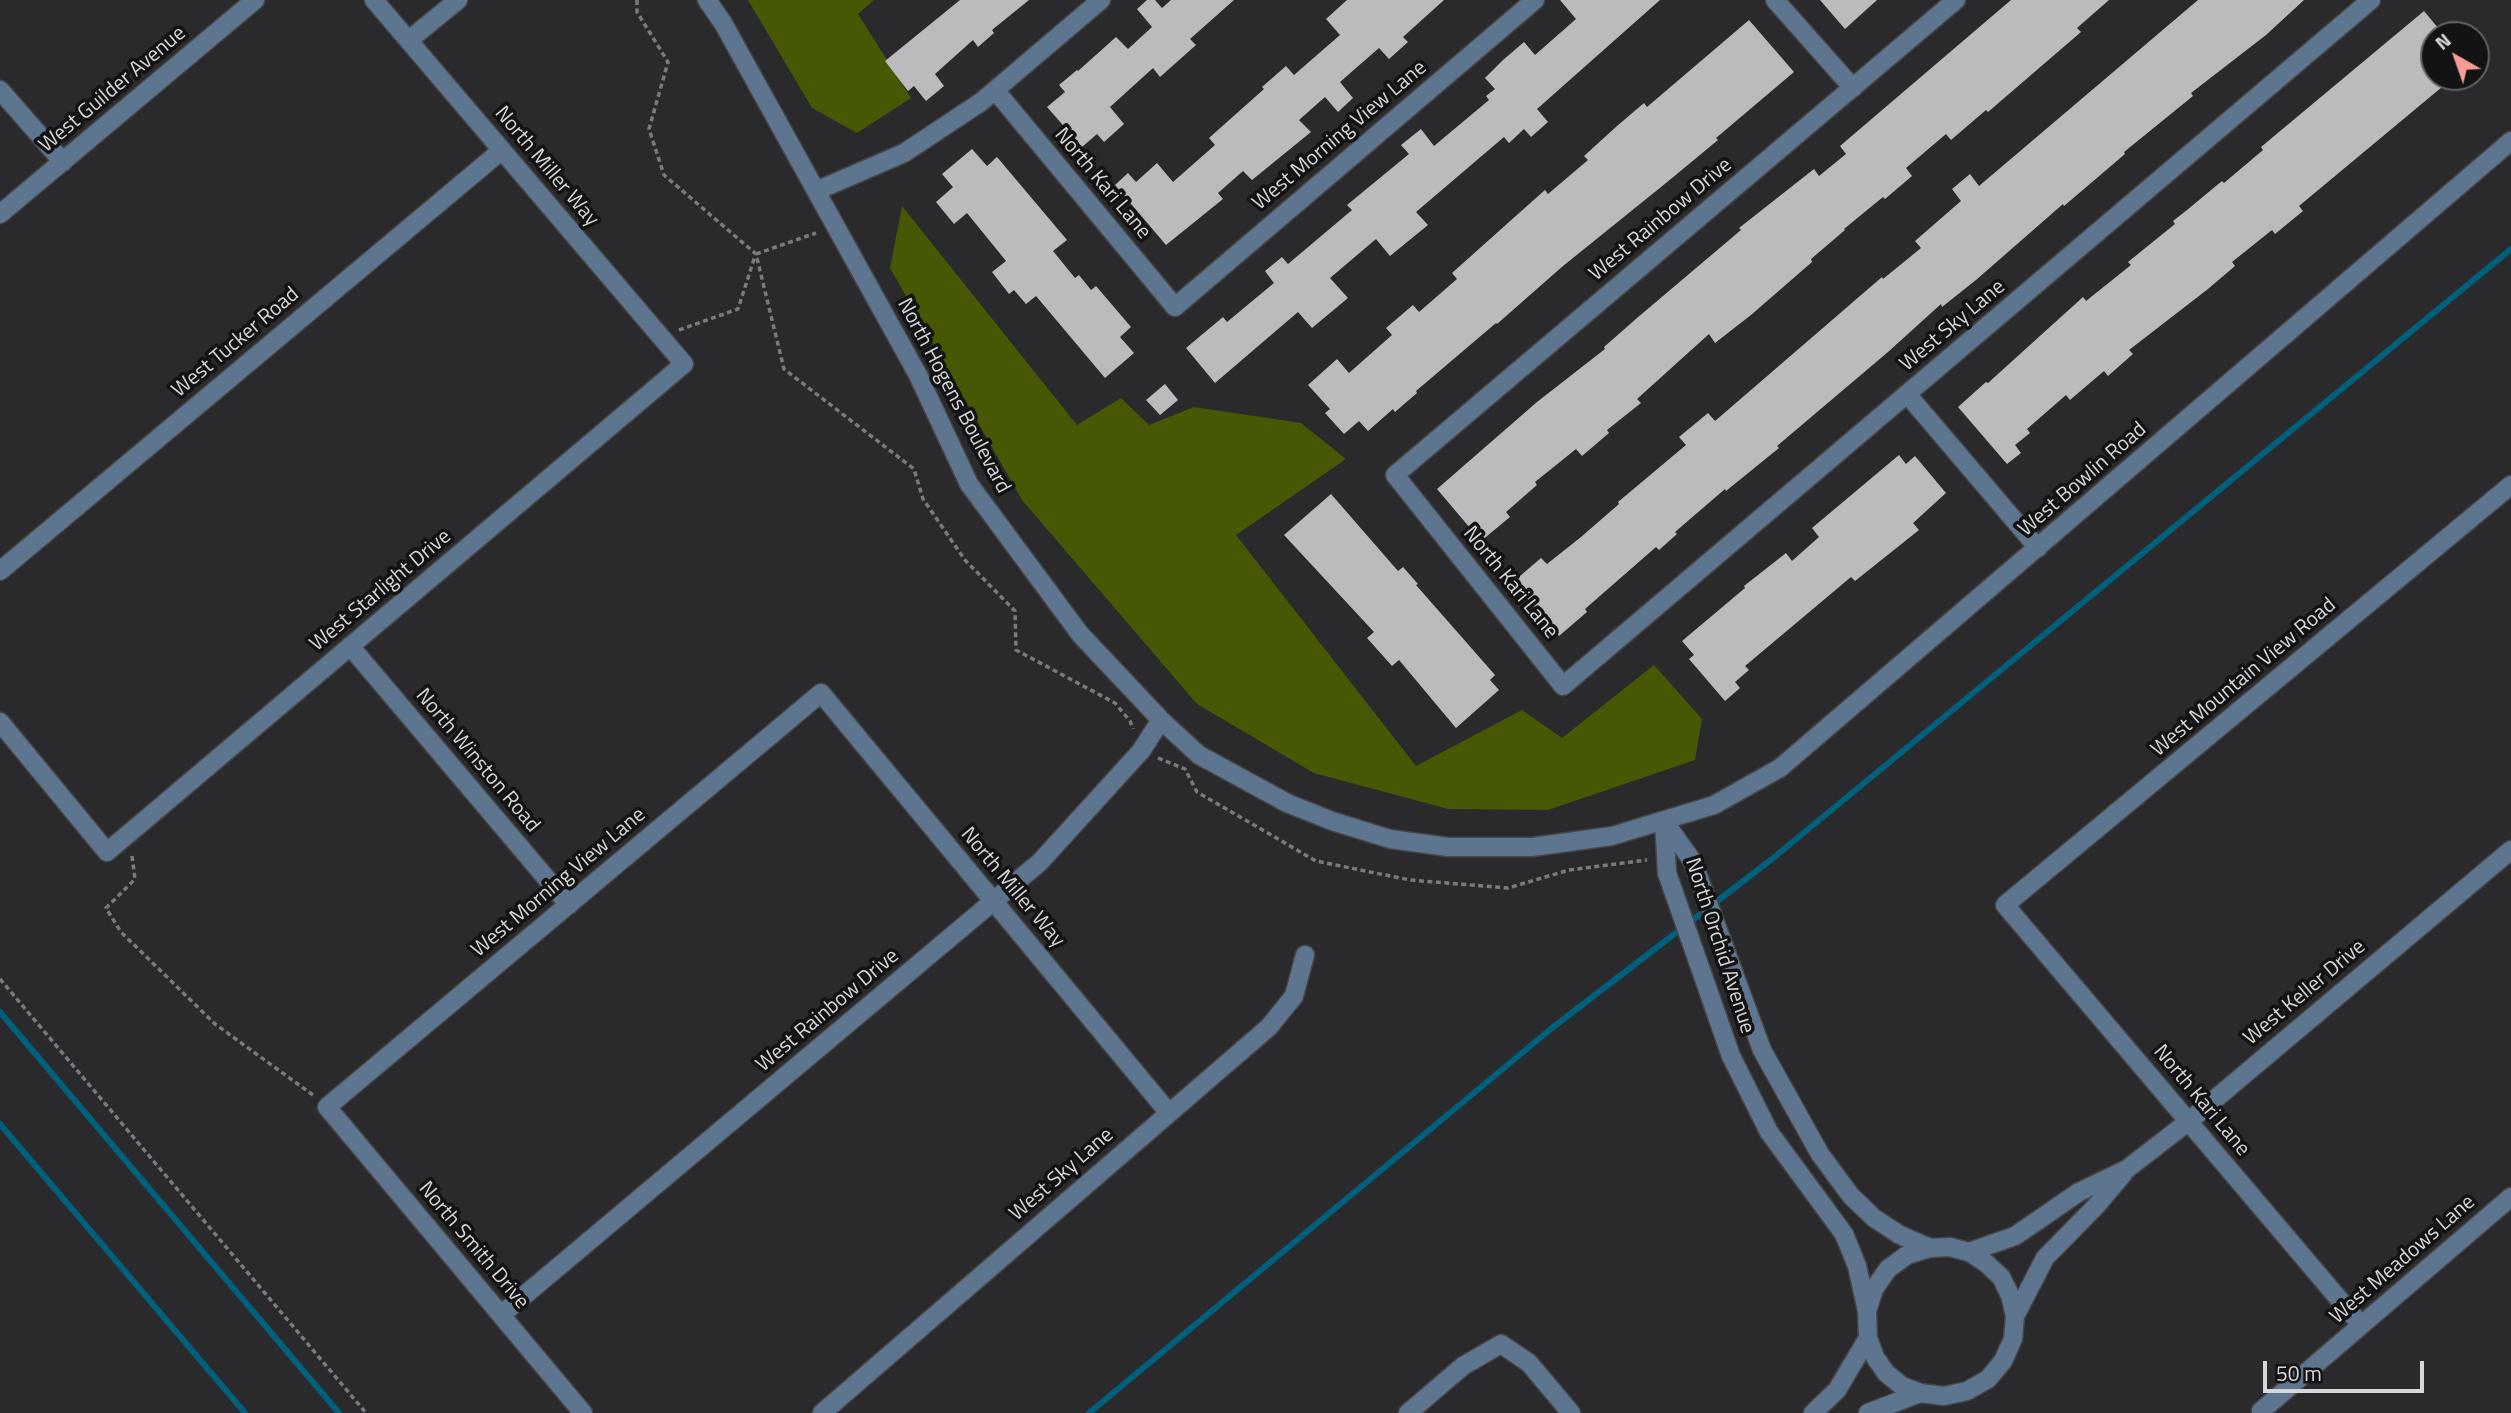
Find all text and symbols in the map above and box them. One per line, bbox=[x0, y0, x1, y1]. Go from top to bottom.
street label: West Guilder Avenue bbox=[35, 21, 191, 159]
north arrow bbox=[2420, 21, 2490, 91]
text: N bbox=[2428, 26, 2457, 56]
street label: West Morning View Lane bbox=[1248, 56, 1432, 216]
street label: North Miller Way bbox=[488, 102, 604, 232]
street label: North Kari Lane bbox=[1048, 123, 1156, 245]
street label: West Rainbow Drive bbox=[1585, 153, 1737, 287]
street label: West Sky Lane bbox=[1895, 275, 2011, 377]
street label: West Tucker Road bbox=[167, 283, 305, 403]
street label: North Hogens Boulevard bbox=[891, 294, 1015, 498]
street label: West Bowlin Road bbox=[2014, 418, 2152, 542]
street label: North Kari Lane bbox=[1457, 522, 1563, 644]
street label: West Starlight Drive bbox=[305, 525, 457, 657]
street label: West Mountain View Road bbox=[2147, 593, 2341, 763]
street label: North Winston Road bbox=[410, 684, 544, 838]
street label: West Morning View Lane bbox=[467, 803, 651, 963]
street label: North Miller Way bbox=[954, 823, 1070, 953]
street label: North Orchid Avenue bbox=[1679, 855, 1759, 1037]
street label: West Keller Drive bbox=[2239, 935, 2371, 1051]
street label: West Rainbow Drive bbox=[752, 944, 904, 1078]
street label: North Kari Lane bbox=[2147, 1040, 2255, 1162]
street label: West Sky Lane bbox=[1005, 1123, 1119, 1227]
street label: North Smith Drive bbox=[412, 1177, 534, 1315]
street label: West Meadows Lane bbox=[2325, 1190, 2481, 1330]
scale bar bbox=[2266, 1346, 2427, 1390]
text: 50 m bbox=[2276, 1357, 2322, 1389]

